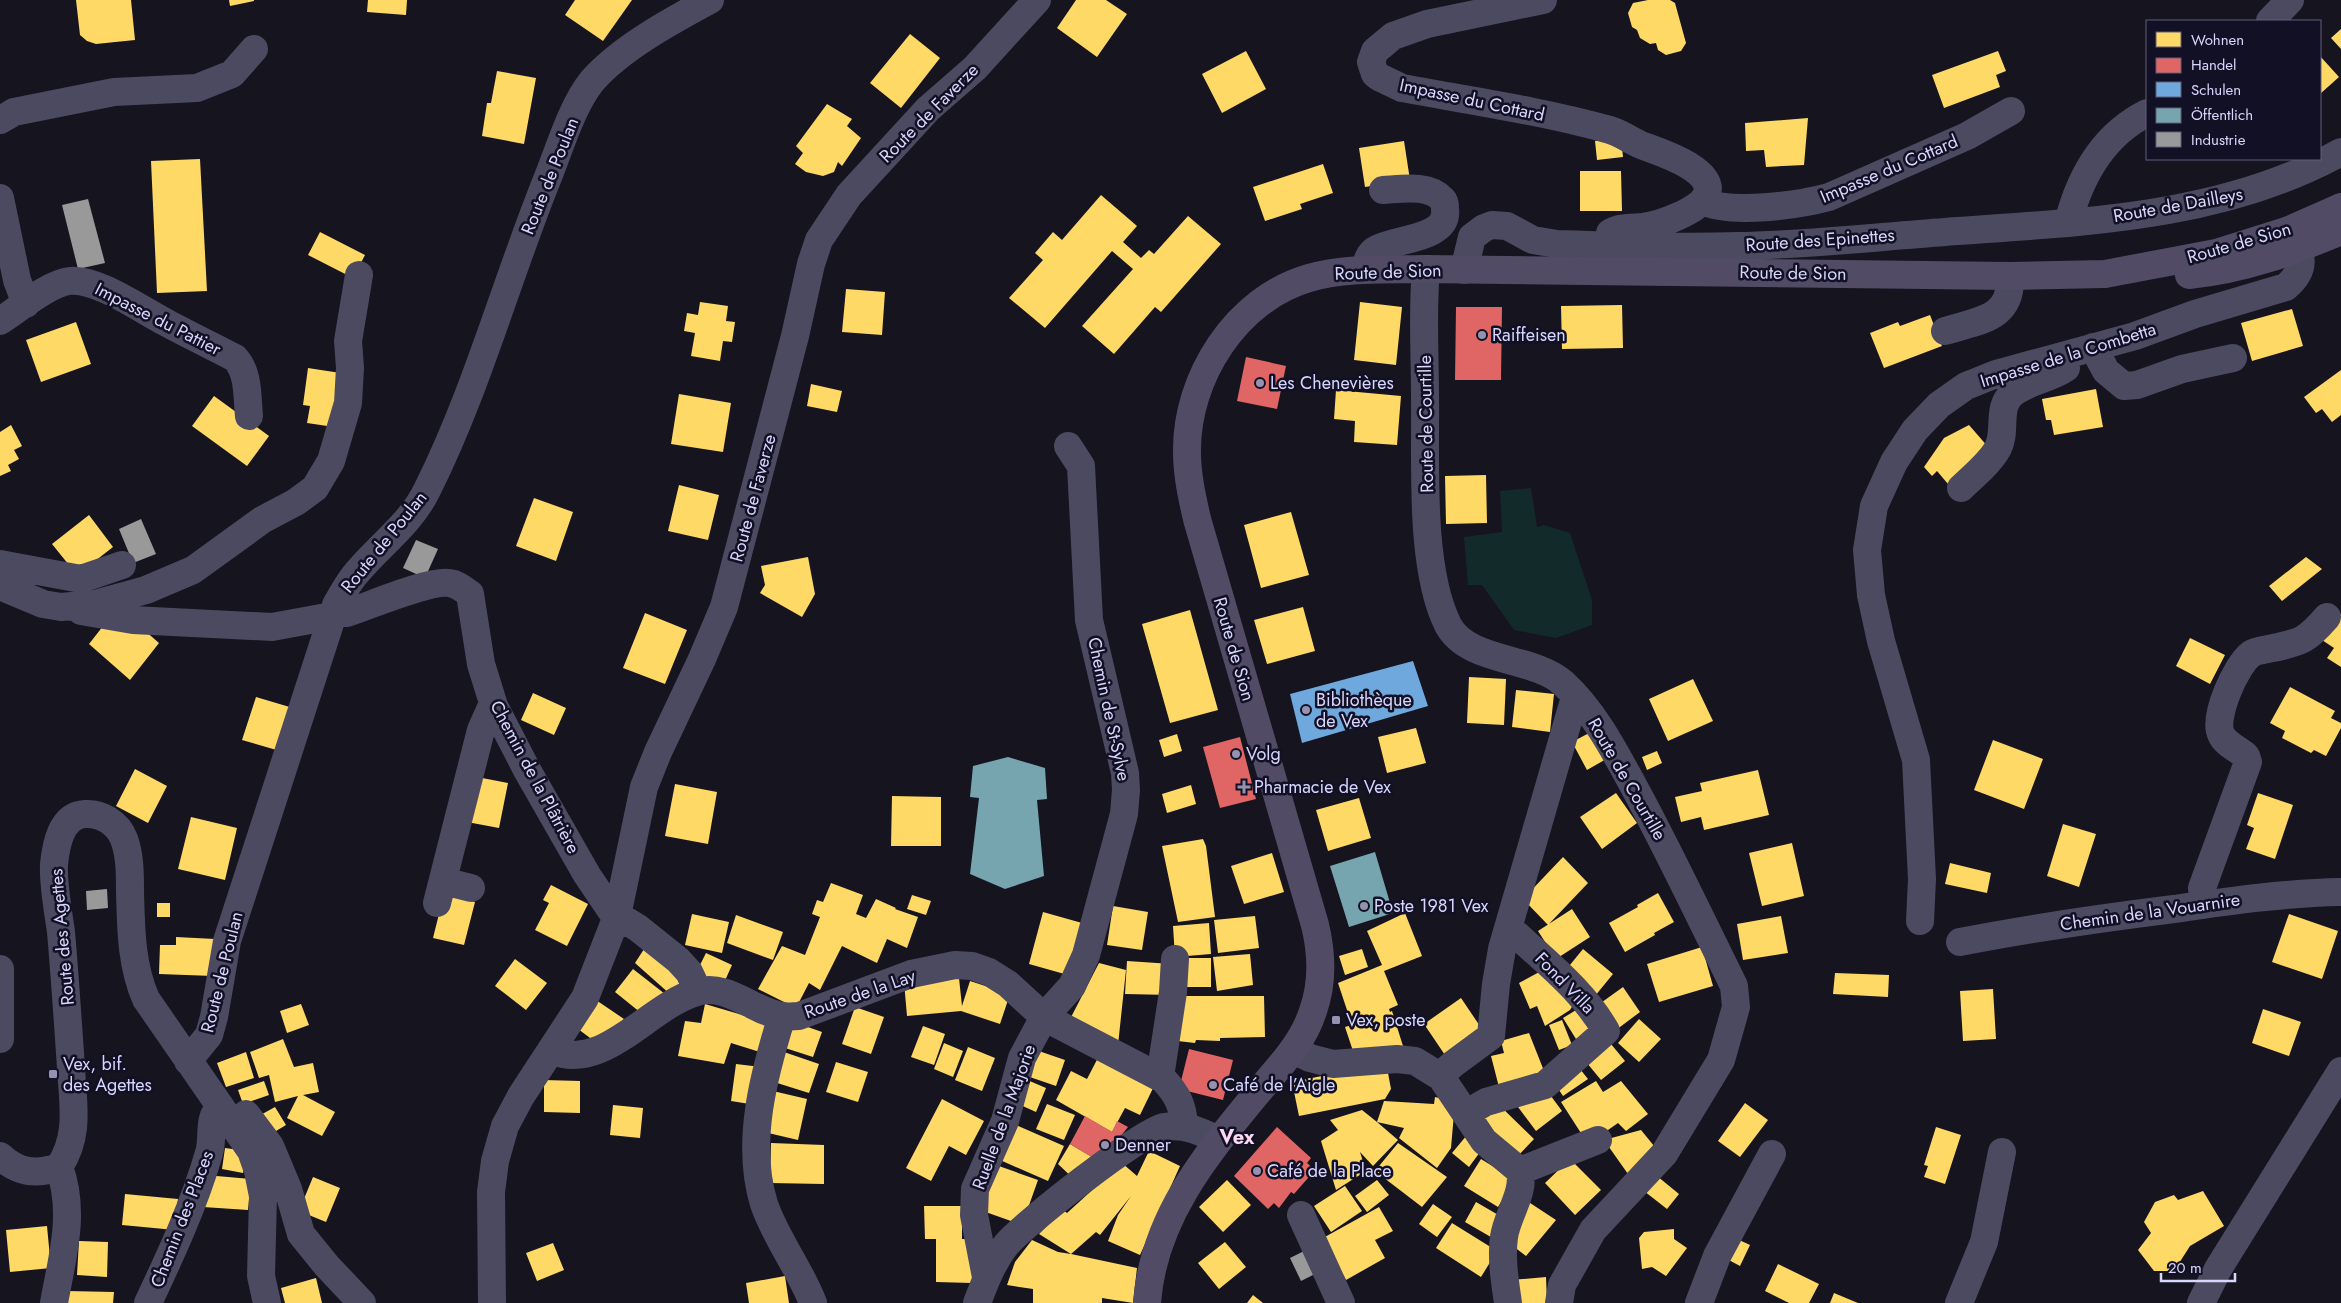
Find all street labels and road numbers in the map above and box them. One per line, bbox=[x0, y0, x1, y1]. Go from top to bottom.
street label: Route de Faverze bbox=[873, 57, 985, 169]
street label: Impasse du Cottard bbox=[1397, 72, 1547, 128]
street label: Route de Poulan bbox=[515, 114, 585, 238]
street label: Impasse du Cottard bbox=[1816, 128, 1962, 210]
street label: Route de Dailleys bbox=[2111, 181, 2245, 229]
street label: Route de Sion bbox=[2184, 216, 2294, 270]
street label: Route des Epinettes bbox=[1745, 222, 1895, 258]
street label: Route de Sion bbox=[1334, 257, 1442, 287]
street label: Route de Sion bbox=[1739, 259, 1847, 287]
street label: Impasse du Pattier bbox=[90, 276, 226, 362]
street label: Impasse de la Combetta bbox=[1977, 316, 2159, 394]
street label: Route de Courtille bbox=[1412, 355, 1440, 493]
street label: Route de Faverze bbox=[723, 431, 783, 565]
street label: Route de Poulan bbox=[335, 486, 433, 598]
street label: Route de Sion bbox=[1207, 594, 1261, 704]
street label: Chemin de St-Sylve bbox=[1081, 635, 1137, 783]
street label: Chemin de la Plâtrière bbox=[484, 696, 586, 858]
street label: Route de Courtille bbox=[1581, 713, 1673, 845]
street label: Route des Agettes bbox=[43, 868, 81, 1006]
street label: Chemin de la Vouarnire bbox=[2058, 886, 2242, 938]
street label: Route de Poulan bbox=[194, 909, 250, 1035]
street label: Fond Villa bbox=[1529, 946, 1601, 1020]
street label: Route de la Lay bbox=[801, 963, 919, 1025]
street label: Ruelle de la Majorie bbox=[966, 1041, 1042, 1193]
street label: Chemin des Places bbox=[144, 1147, 220, 1291]

